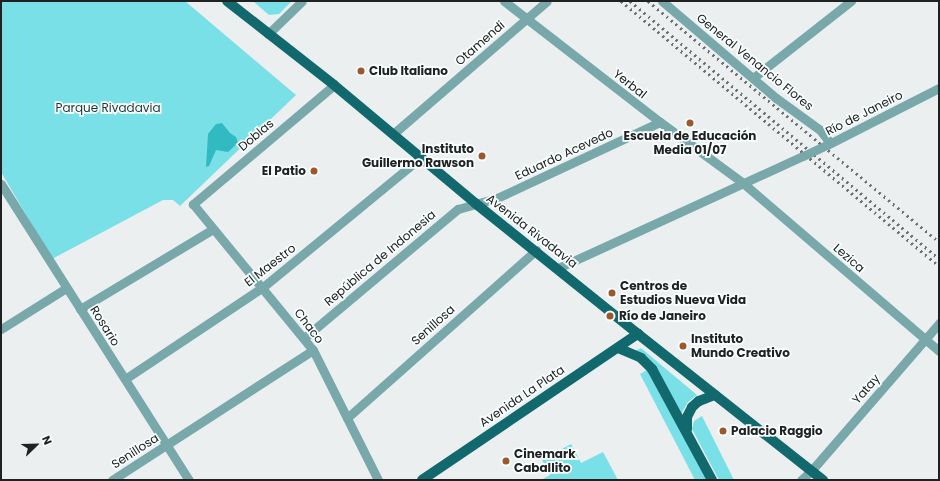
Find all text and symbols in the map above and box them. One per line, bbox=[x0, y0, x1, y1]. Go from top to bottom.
street label: General Venancio Flores bbox=[694, 11, 816, 113]
street label: Otamendi bbox=[452, 18, 508, 68]
place label: Club Italiano bbox=[369, 64, 448, 78]
marker: Club Italiano bbox=[356, 66, 366, 76]
street label: Yerbal bbox=[611, 67, 649, 101]
street label: Río de Janeiro bbox=[823, 87, 905, 139]
park label: Parque Rivadavia bbox=[55, 101, 161, 115]
street label: Doblas bbox=[235, 116, 277, 154]
marker: Escuela de Educación Media 01/07 bbox=[685, 118, 695, 128]
street label: Eduardo Acevedo bbox=[513, 125, 615, 183]
place label: Escuela de Educación Media 01/07 bbox=[624, 129, 756, 157]
place label: Instituto Guillermo Rawson bbox=[362, 142, 474, 170]
marker: Instituto Guillermo Rawson bbox=[477, 151, 487, 161]
place label: El Patio bbox=[262, 164, 306, 178]
marker: El Patio bbox=[309, 166, 319, 176]
street label: Avenida Rivadavia bbox=[484, 191, 580, 271]
street label: República de Indonesia bbox=[321, 207, 439, 309]
street label: El Maestro bbox=[242, 241, 298, 289]
street label: Lezica bbox=[831, 241, 867, 275]
place label: Centros de Estudios Nueva Vida bbox=[620, 279, 746, 307]
marker: Centros de Estudios Nueva Vida bbox=[607, 288, 617, 298]
street label: Senillosa bbox=[408, 302, 458, 348]
street label: Rosario bbox=[87, 303, 123, 349]
street label: Chaco bbox=[291, 306, 327, 346]
place label: Río de Janeiro bbox=[619, 309, 706, 323]
marker: Río de Janeiro bbox=[604, 310, 616, 322]
place label: Instituto Mundo Creativo bbox=[691, 332, 790, 360]
marker: Instituto Mundo Creativo bbox=[678, 341, 688, 351]
street label: Avenida La Plata bbox=[477, 362, 567, 430]
street label: Yatay bbox=[849, 371, 883, 407]
place label: Palacio Raggio bbox=[731, 424, 823, 438]
north arrow bbox=[16, 425, 56, 465]
marker: Palacio Raggio bbox=[718, 426, 728, 436]
street label: Senillosa bbox=[109, 431, 161, 471]
text: N bbox=[38, 433, 56, 447]
place label: Cinemark Caballito bbox=[514, 447, 576, 475]
marker: Cinemark Caballito bbox=[501, 456, 511, 466]

